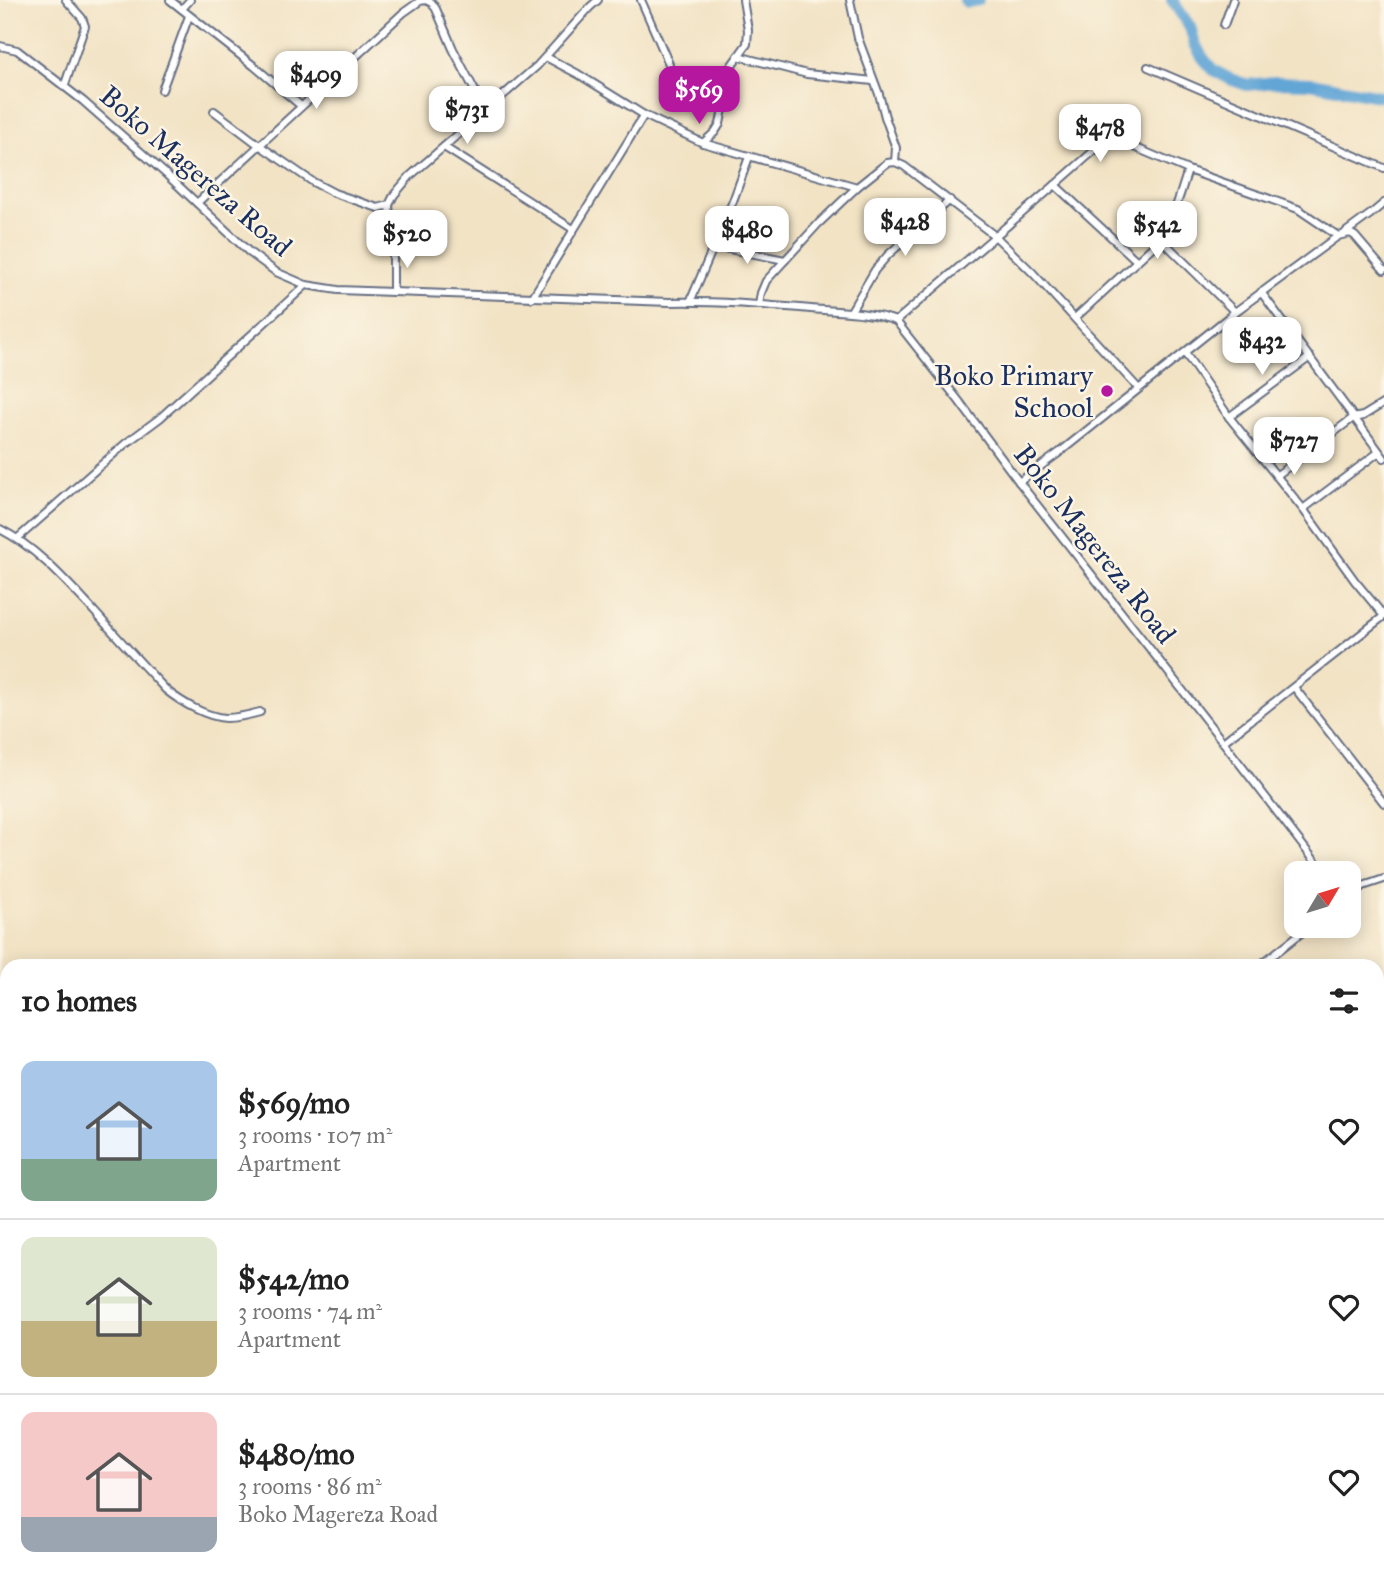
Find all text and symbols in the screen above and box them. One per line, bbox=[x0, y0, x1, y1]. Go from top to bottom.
pin: $409 bbox=[275, 52, 357, 111]
text: $409 bbox=[290, 60, 342, 88]
pin: $569 bbox=[658, 66, 740, 126]
text: $569 bbox=[675, 75, 723, 103]
street label: Boko Magereza Road bbox=[93, 78, 299, 264]
pin: $731 bbox=[426, 86, 508, 146]
text: $731 bbox=[445, 95, 489, 123]
pin: $478 bbox=[1059, 104, 1141, 164]
text: $478 bbox=[1075, 113, 1125, 141]
pin: $428 bbox=[864, 198, 946, 258]
pin: $542 bbox=[1116, 202, 1198, 261]
pin: $480 bbox=[706, 206, 788, 266]
text: $428 bbox=[880, 207, 930, 235]
pin: $520 bbox=[366, 210, 448, 270]
text: $542 bbox=[1133, 210, 1181, 238]
text: $480 bbox=[721, 215, 773, 243]
text: $520 bbox=[382, 219, 432, 247]
pin: $432 bbox=[1221, 318, 1303, 377]
text: $432 bbox=[1238, 326, 1286, 354]
place label: Boko Primary School bbox=[934, 358, 1094, 425]
marker: Boko Primary School bbox=[1099, 383, 1115, 399]
pin: $727 bbox=[1253, 418, 1335, 477]
text: $727 bbox=[1269, 426, 1319, 454]
street label: Boko Magereza Road bbox=[1006, 437, 1184, 651]
north arrow bbox=[1284, 861, 1362, 938]
map controls bbox=[1284, 861, 1361, 938]
icon: filters bbox=[1325, 982, 1363, 1020]
text: 10 homes bbox=[21, 983, 137, 1019]
text: $569/mo bbox=[238, 1085, 350, 1121]
icon: home bbox=[77, 1089, 161, 1173]
icon: heart bbox=[1325, 1112, 1363, 1150]
text: 3 rooms · 107 m² bbox=[238, 1121, 392, 1149]
text: Apartment bbox=[238, 1149, 341, 1177]
text: $542/mo bbox=[238, 1261, 349, 1297]
icon: home bbox=[77, 1265, 161, 1349]
icon: heart bbox=[1325, 1288, 1363, 1326]
text: 3 rooms · 74 m² bbox=[238, 1297, 382, 1325]
text: Apartment bbox=[238, 1325, 341, 1353]
text: $480/mo bbox=[238, 1436, 355, 1472]
icon: home bbox=[77, 1440, 161, 1524]
icon: heart bbox=[1325, 1463, 1363, 1501]
text: 3 rooms · 86 m² bbox=[238, 1472, 382, 1500]
text: Boko Magereza Road bbox=[238, 1500, 438, 1528]

